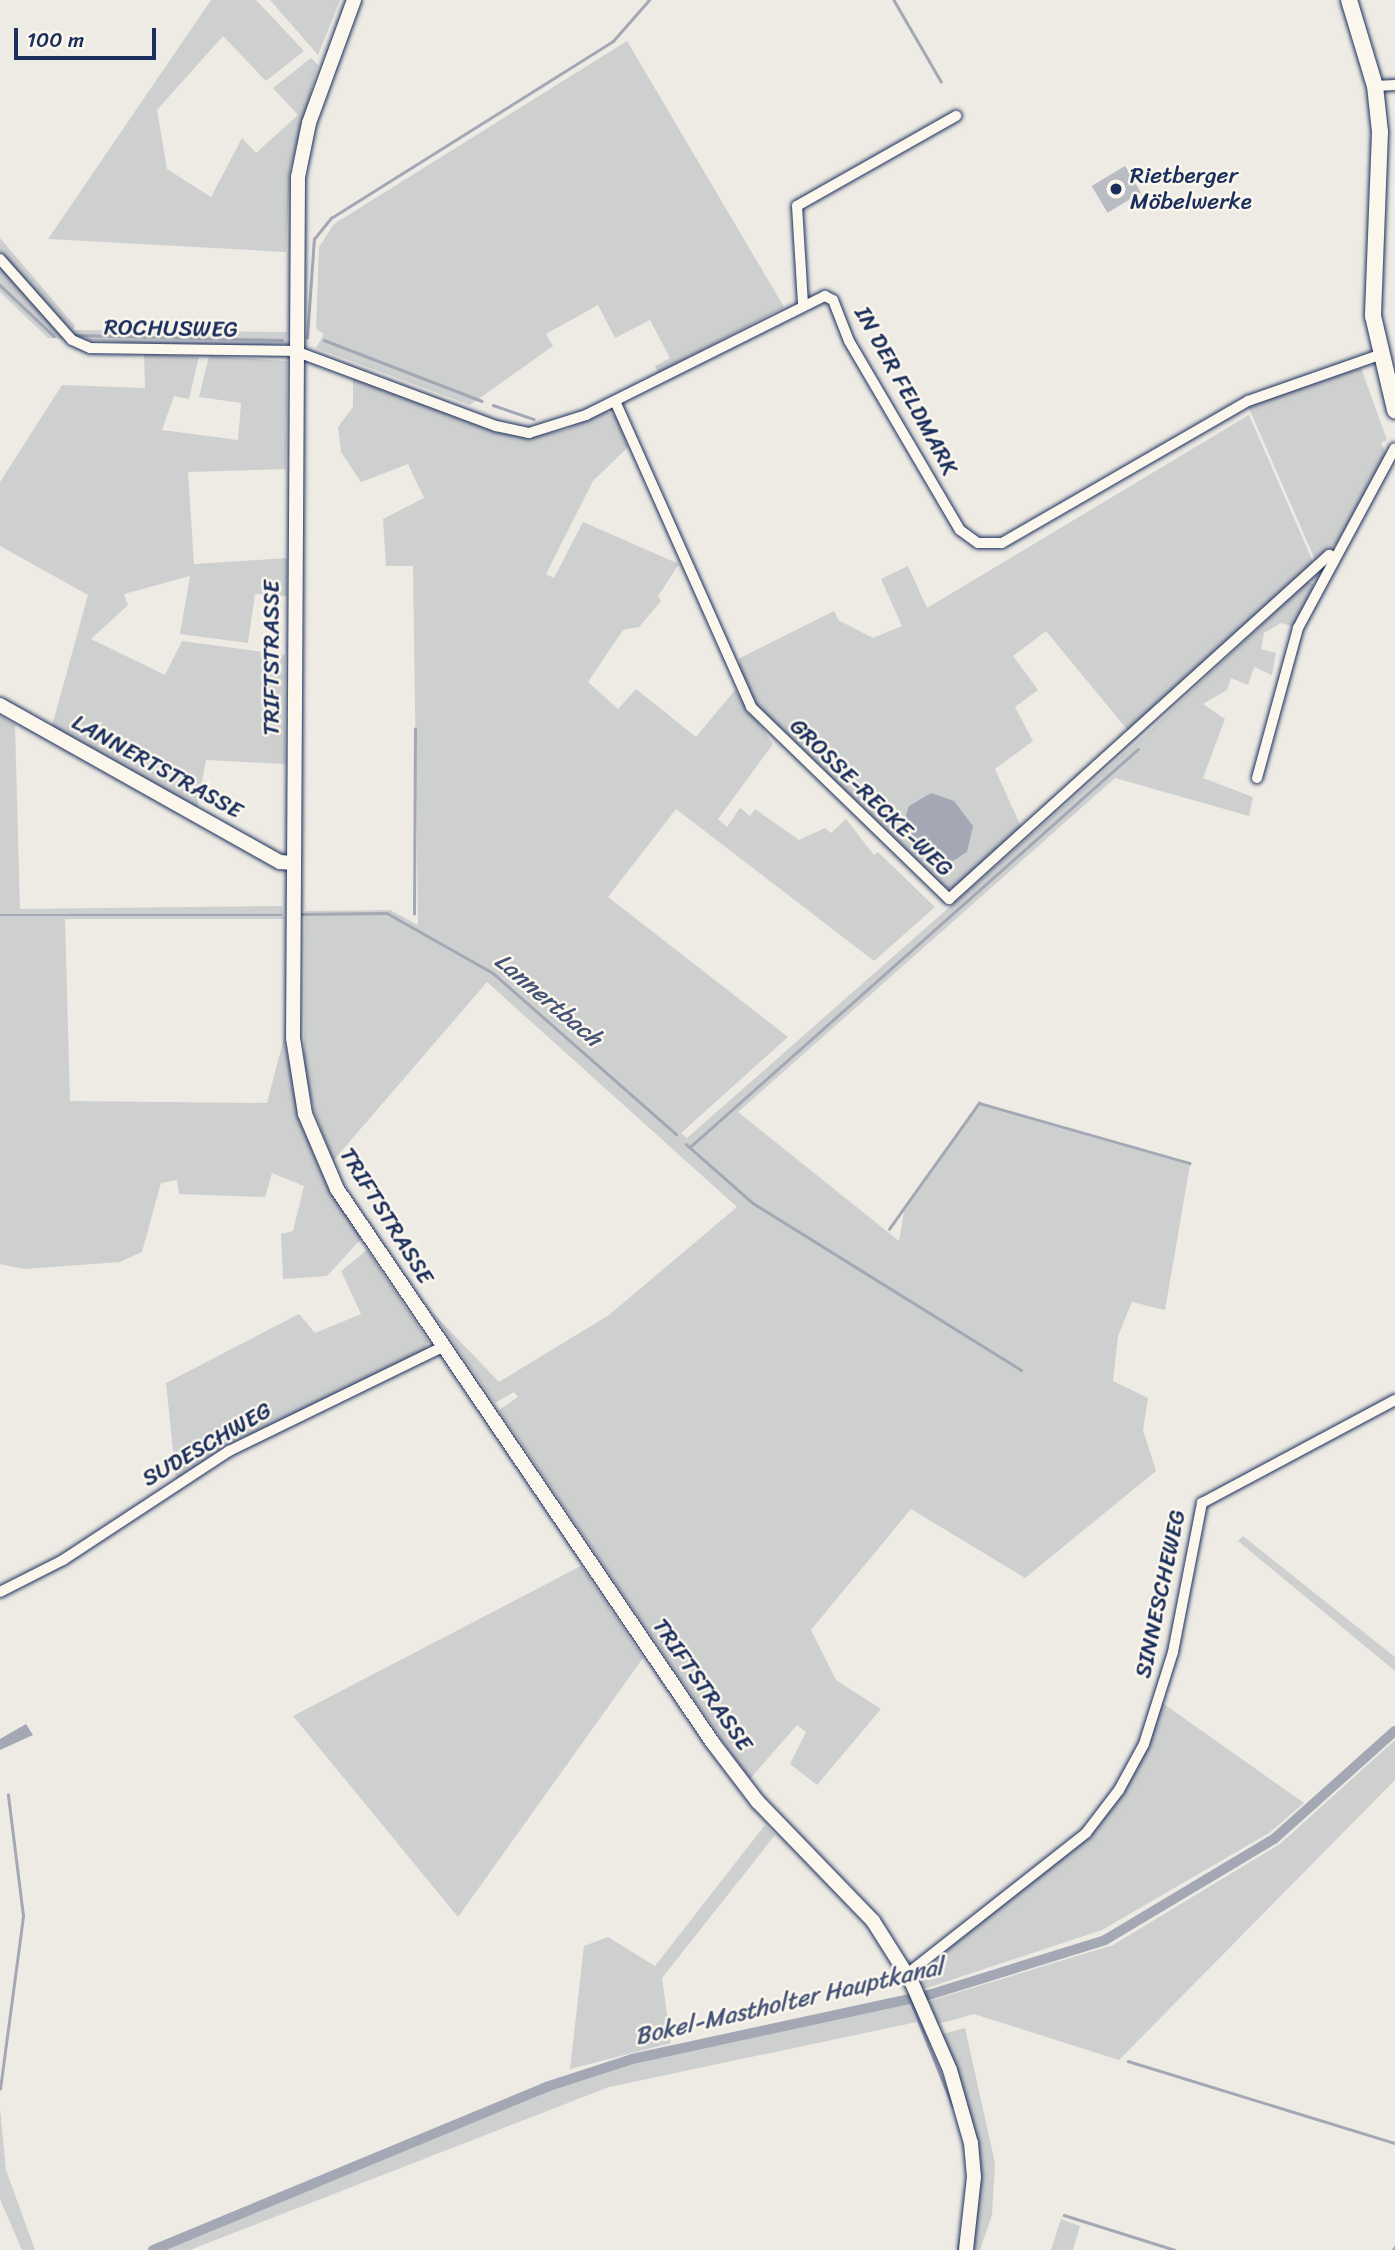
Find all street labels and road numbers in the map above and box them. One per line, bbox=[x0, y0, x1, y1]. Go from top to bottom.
street label: IN DER FELDMARK bbox=[848, 302, 964, 480]
street label: ROCHUSWEG bbox=[104, 314, 238, 344]
street label: TRIFTSTRASSE bbox=[258, 580, 286, 736]
street label: LANNERTSTRASSE bbox=[67, 709, 247, 825]
street label: GROSSE-RECKE-WEG bbox=[784, 713, 958, 883]
street label: TRIFTSTRASSE bbox=[333, 1143, 439, 1289]
street label: SUDESCHWEG bbox=[137, 1397, 277, 1493]
street label: SINNESCHEWEG bbox=[1130, 1507, 1192, 1681]
street label: TRIFTSTRASSE bbox=[646, 1613, 758, 1757]

